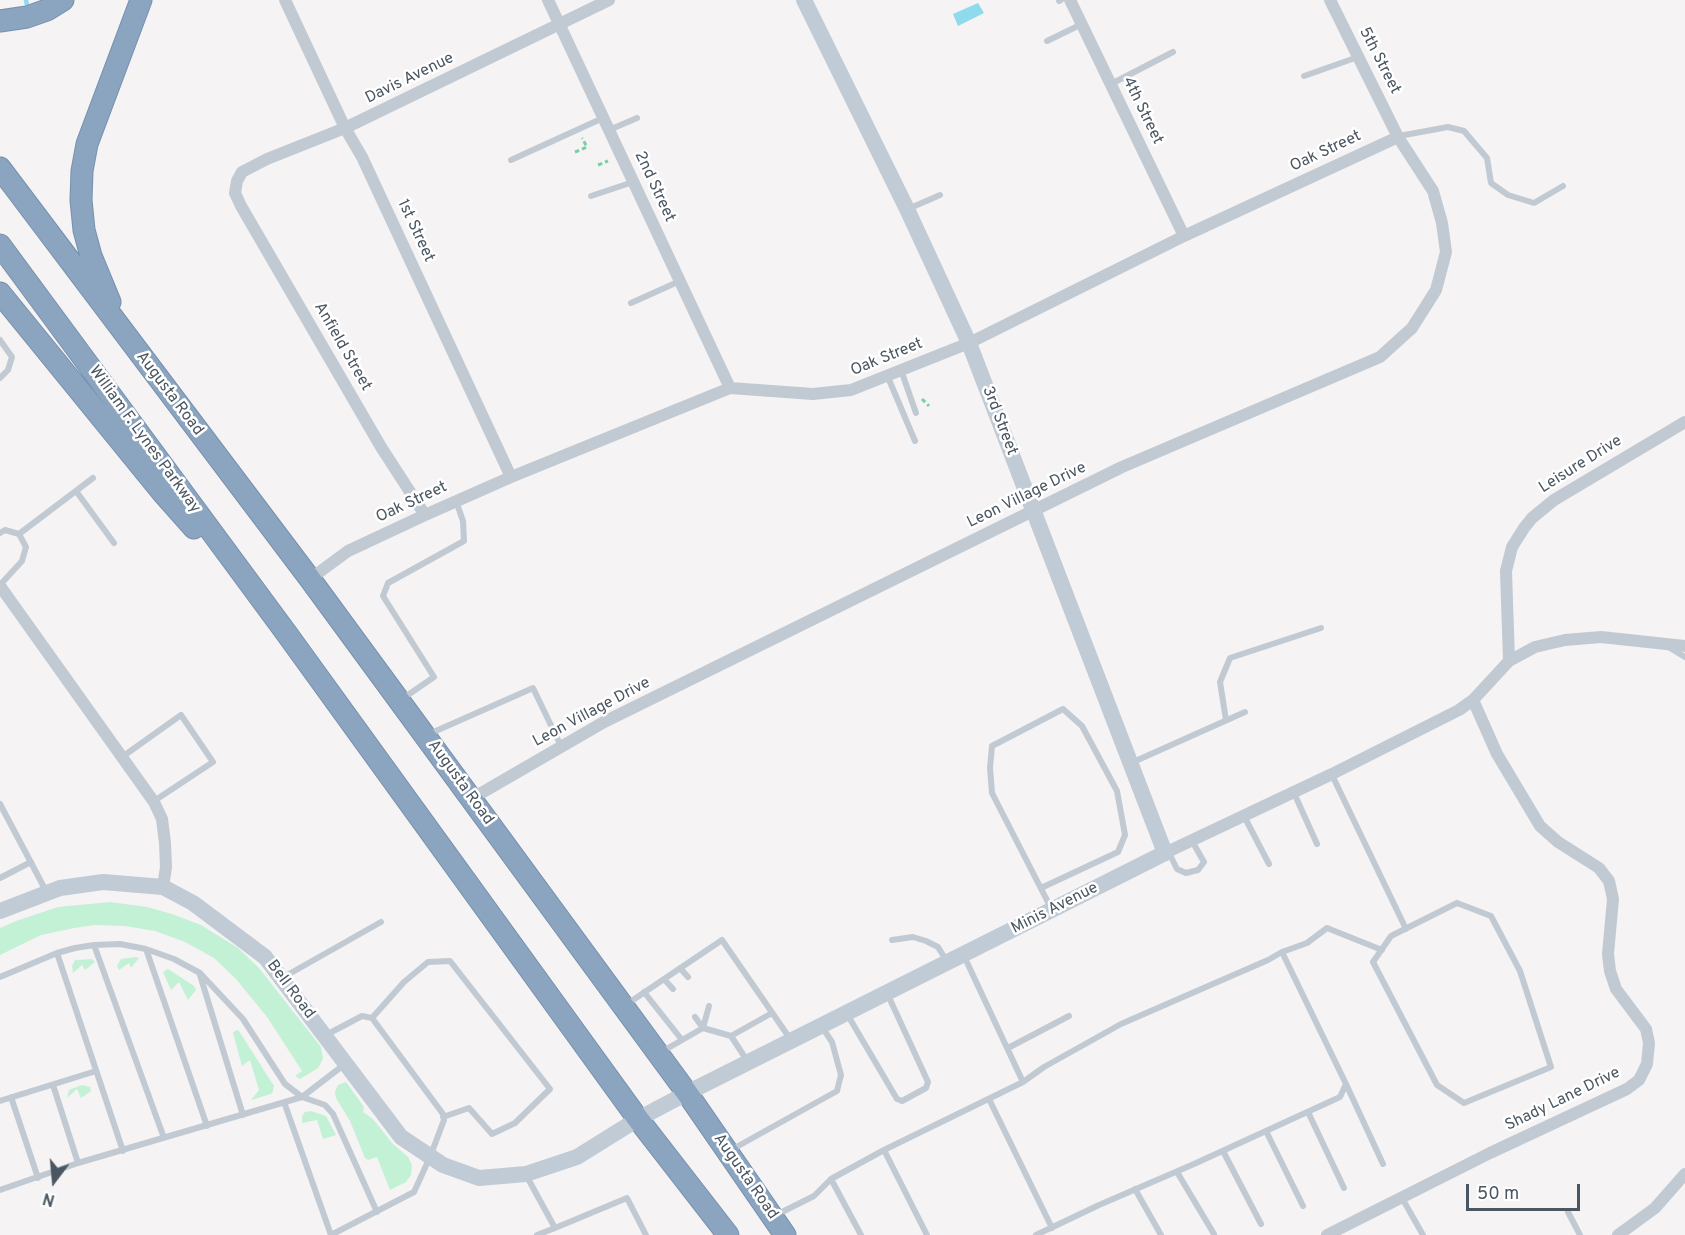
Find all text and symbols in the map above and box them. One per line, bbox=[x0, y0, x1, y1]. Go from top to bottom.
street label: 5th Street bbox=[1354, 24, 1404, 98]
street label: Davis Avenue bbox=[363, 49, 457, 109]
street label: 4th Street bbox=[1117, 74, 1167, 148]
street label: Oak Street bbox=[1287, 127, 1365, 177]
street label: 2nd Street bbox=[629, 149, 679, 225]
street label: 1st Street bbox=[392, 197, 438, 265]
street label: Anfield Street bbox=[309, 299, 375, 395]
street label: Oak Street bbox=[848, 335, 926, 381]
street label: Augusta Road bbox=[131, 348, 207, 440]
street label: William F. Lynes Parkway bbox=[84, 363, 204, 517]
street label: 3rd Street bbox=[977, 384, 1021, 458]
street label: Leisure Drive bbox=[1536, 432, 1626, 498]
street label: Leon Village Drive bbox=[964, 459, 1090, 533]
street label: Oak Street bbox=[373, 478, 451, 528]
street label: Leon Village Drive bbox=[530, 674, 654, 752]
street label: Augusta Road bbox=[423, 737, 497, 829]
street label: Minis Avenue bbox=[1008, 879, 1102, 939]
street label: Bell Road bbox=[262, 957, 318, 1023]
street label: Shady Lane Drive bbox=[1502, 1064, 1624, 1136]
street label: Augusta Road bbox=[708, 1130, 782, 1224]
north arrow bbox=[24, 1151, 84, 1211]
scale bar bbox=[1469, 1172, 1583, 1210]
text: 50 m bbox=[1477, 1183, 1519, 1206]
text: N bbox=[41, 1187, 57, 1210]

